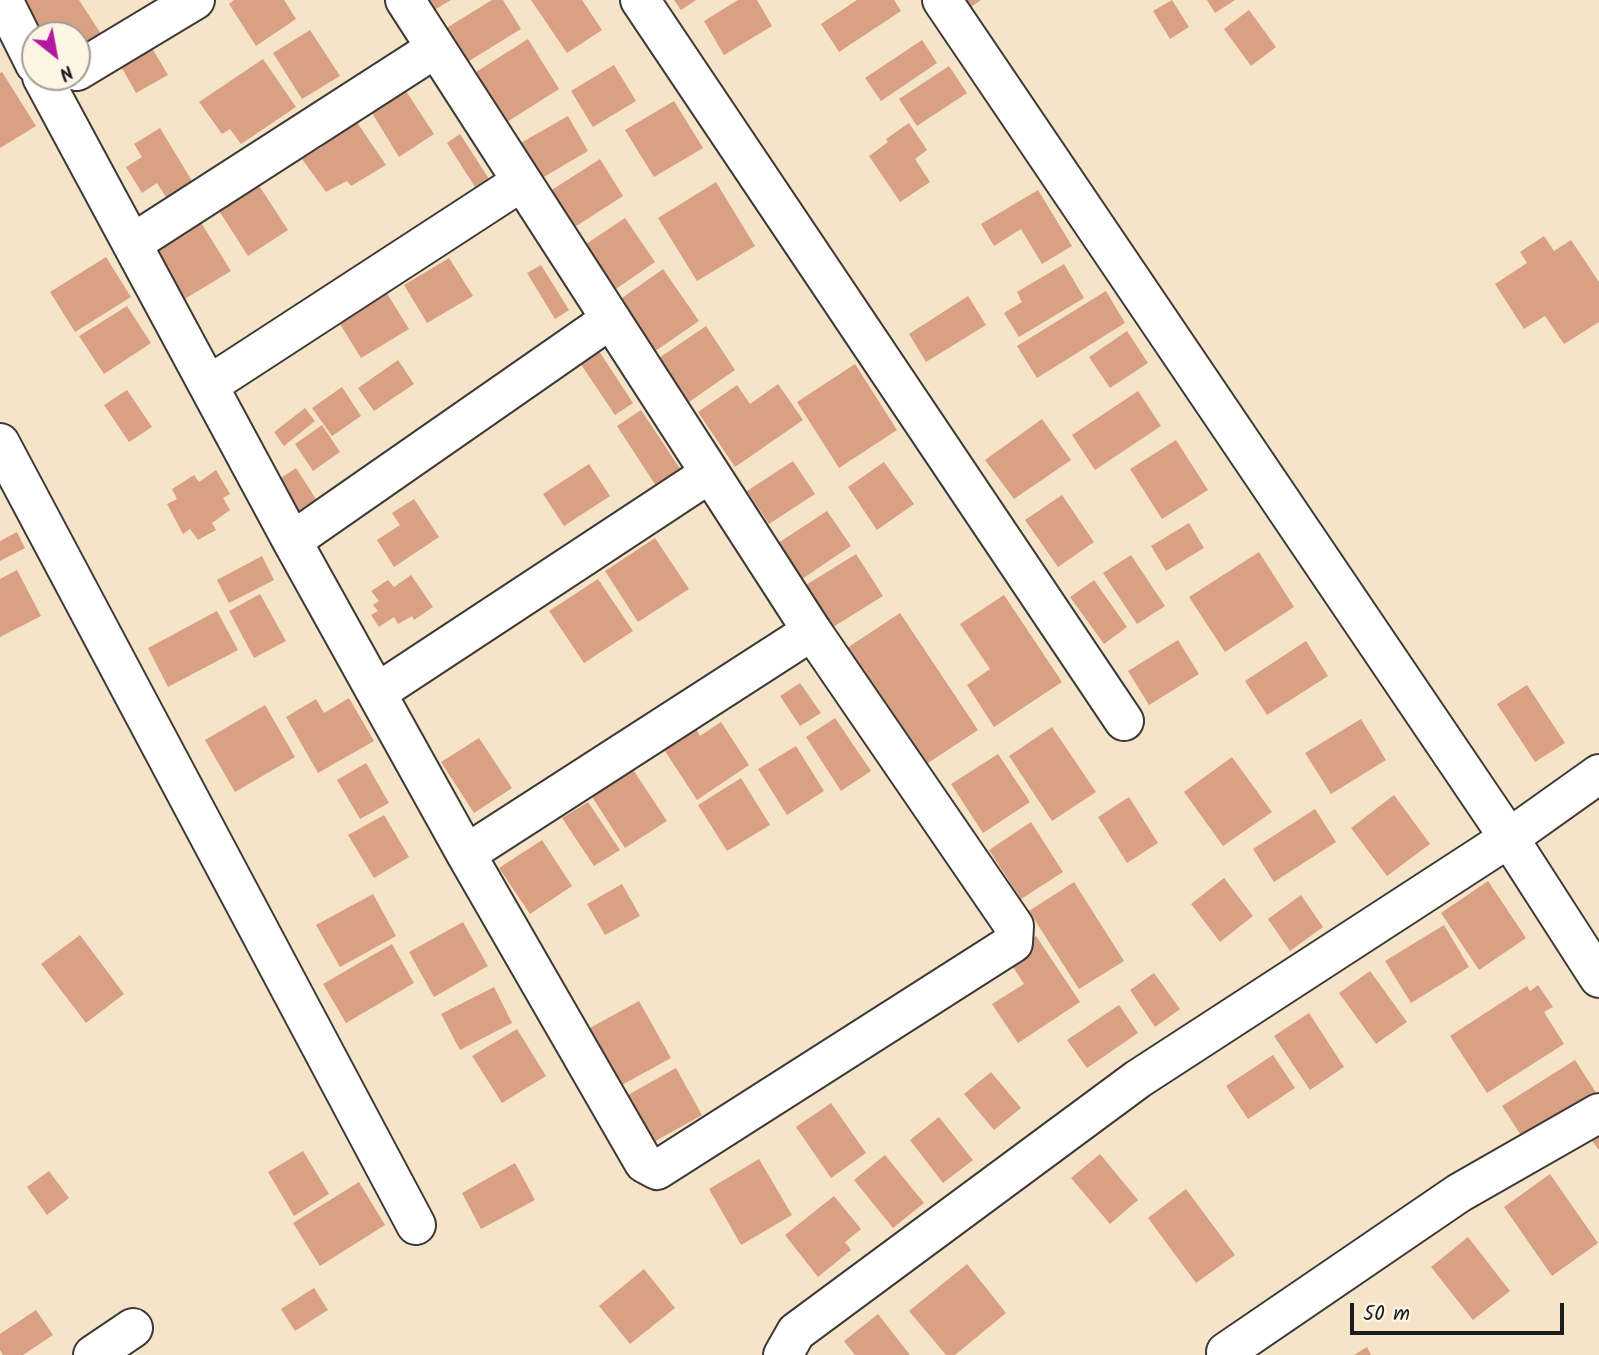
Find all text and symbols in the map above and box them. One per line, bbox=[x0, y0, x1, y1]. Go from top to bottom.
north arrow bbox=[21, 21, 91, 91]
text: N bbox=[53, 56, 79, 88]
scale bar bbox=[1354, 1288, 1568, 1332]
text: 50 m bbox=[1363, 1298, 1410, 1331]

